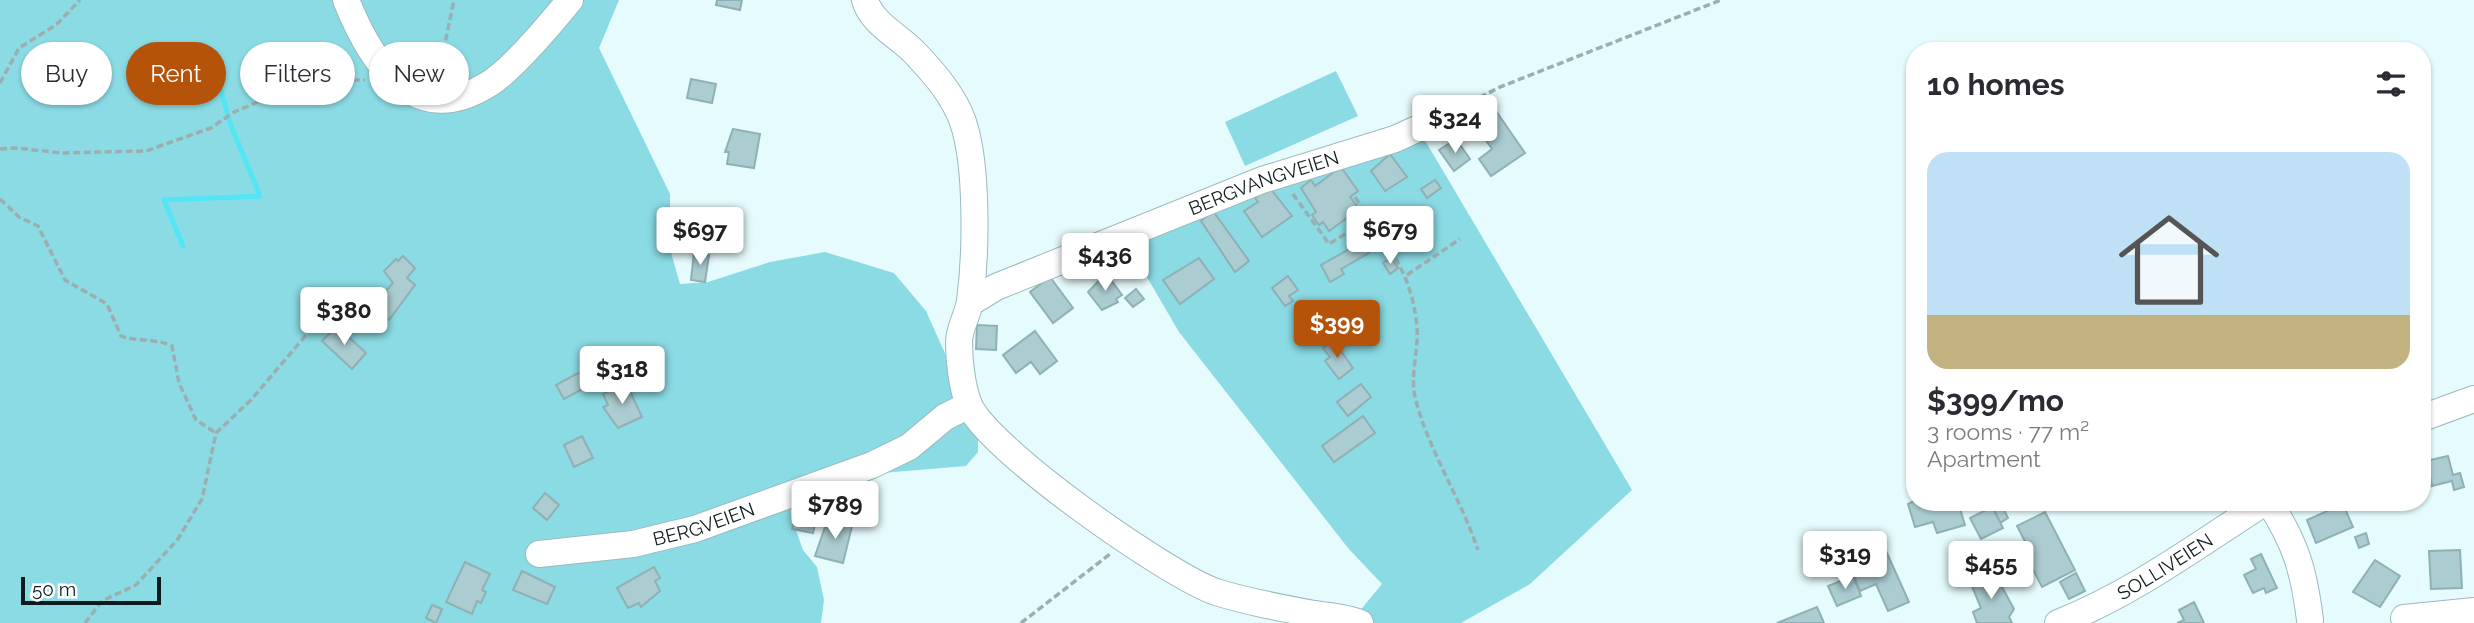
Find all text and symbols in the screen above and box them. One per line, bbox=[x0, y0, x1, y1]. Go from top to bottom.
chip: Buy bbox=[21, 42, 112, 105]
chip: Rent bbox=[126, 42, 226, 105]
chip: Filters bbox=[240, 42, 355, 105]
chip: New bbox=[369, 42, 469, 105]
icon: filters bbox=[2372, 65, 2410, 103]
text: 10 homes bbox=[1927, 67, 2064, 102]
pin: $324 bbox=[1414, 96, 1496, 155]
text: $324 bbox=[1428, 104, 1482, 131]
street label: BERGVANGVEIEN bbox=[1185, 146, 1341, 219]
icon: home bbox=[2106, 197, 2232, 323]
pin: $679 bbox=[1349, 206, 1431, 266]
pin: $697 bbox=[659, 208, 741, 267]
text: $679 bbox=[1363, 215, 1418, 242]
text: $697 bbox=[673, 216, 728, 243]
pin: $436 bbox=[1064, 233, 1146, 293]
text: $436 bbox=[1078, 242, 1132, 269]
pin: $380 bbox=[303, 288, 385, 347]
text: $380 bbox=[316, 296, 372, 323]
pin: $399 bbox=[1296, 300, 1378, 360]
text: $399 bbox=[1310, 309, 1364, 336]
pin: $318 bbox=[581, 346, 663, 406]
text: $318 bbox=[596, 355, 648, 382]
text: $399/mo bbox=[1927, 383, 2064, 418]
text: 3 rooms · 77 m² bbox=[1927, 418, 2089, 445]
text: Apartment bbox=[1927, 445, 2041, 472]
pin: $789 bbox=[794, 482, 876, 541]
text: $789 bbox=[808, 490, 862, 517]
street label: BERGVEIEN bbox=[651, 497, 757, 550]
street label: SOLLIVEIEN bbox=[2113, 529, 2217, 604]
pin: $319 bbox=[1804, 532, 1886, 591]
text: $319 bbox=[1819, 540, 1871, 567]
pin: $455 bbox=[1950, 542, 2032, 601]
text: $455 bbox=[1964, 550, 2018, 577]
scale bar bbox=[21, 574, 161, 606]
text: 50 m bbox=[32, 578, 76, 600]

